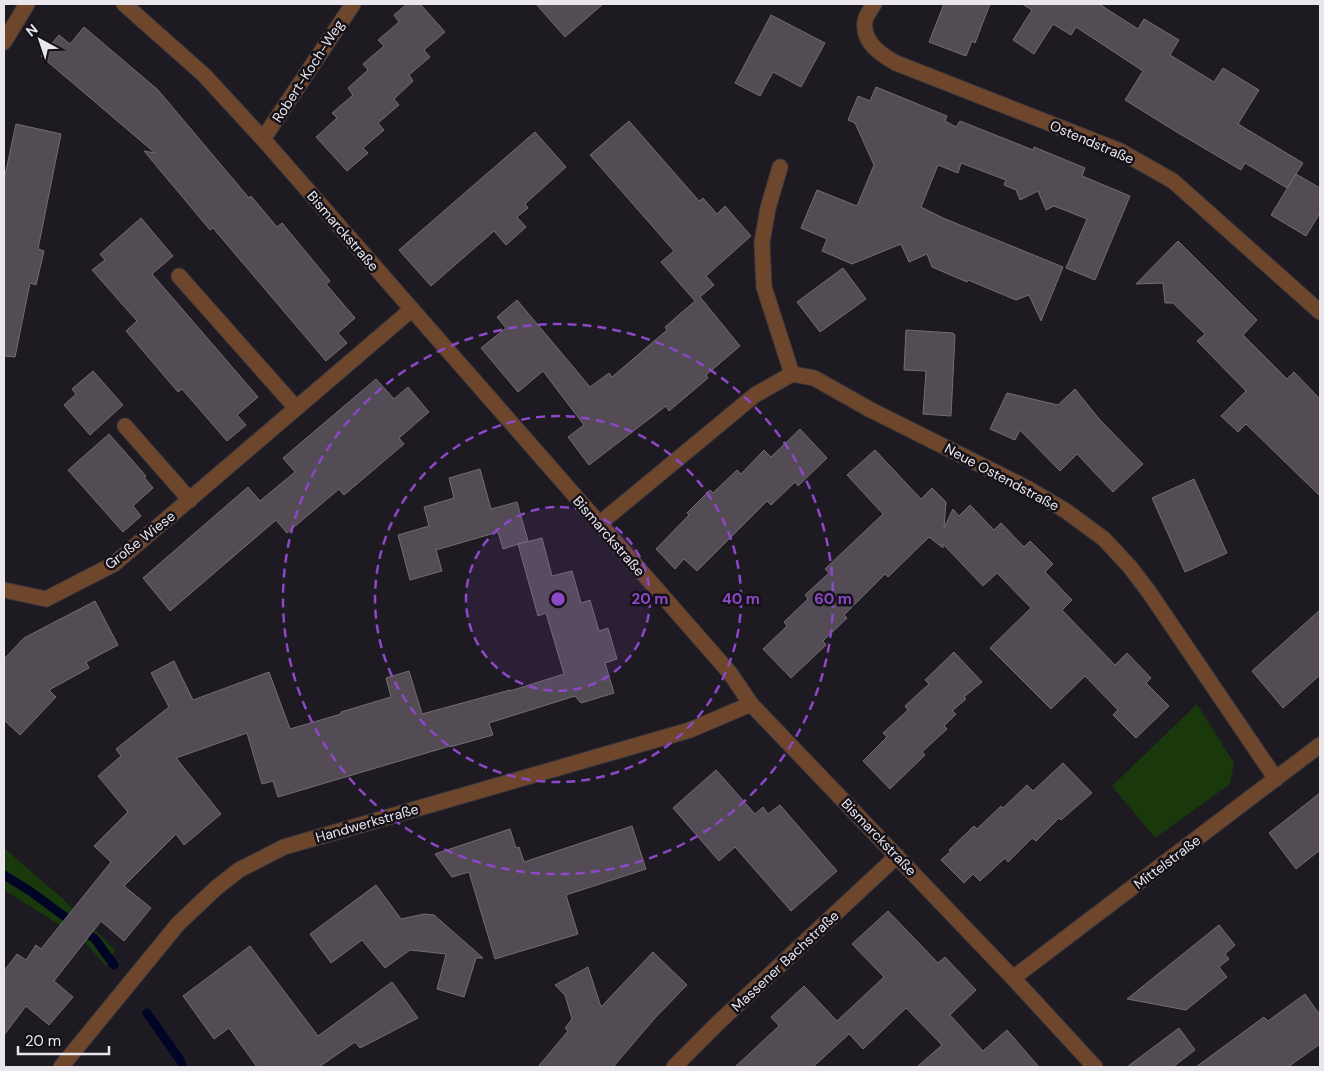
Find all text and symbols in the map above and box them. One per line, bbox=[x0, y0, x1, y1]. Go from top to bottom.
north arrow bbox=[15, 15, 65, 65]
street label: Robert-Koch-Weg bbox=[268, 16, 348, 126]
text: N bbox=[22, 20, 41, 40]
street label: Ostendstraße bbox=[1047, 116, 1137, 168]
street label: Bismarckstraße bbox=[303, 187, 383, 275]
street label: Neue Ostendstraße bbox=[942, 439, 1062, 515]
street label: Bismarckstraße bbox=[569, 492, 649, 580]
street label: Große Wiese bbox=[101, 507, 179, 573]
text: 20 m bbox=[632, 589, 668, 609]
text: 40 m bbox=[722, 589, 760, 609]
text: 60 m bbox=[814, 589, 852, 609]
centre of rings bbox=[549, 590, 567, 608]
street label: Bismarckstraße bbox=[838, 795, 920, 879]
street label: Handwerkstraße bbox=[313, 800, 421, 846]
street label: Mittelstraße bbox=[1130, 831, 1204, 893]
street label: Massener Bachstraße bbox=[728, 907, 843, 1015]
scale bar bbox=[18, 1024, 109, 1056]
text: 20 m bbox=[25, 1031, 61, 1051]

